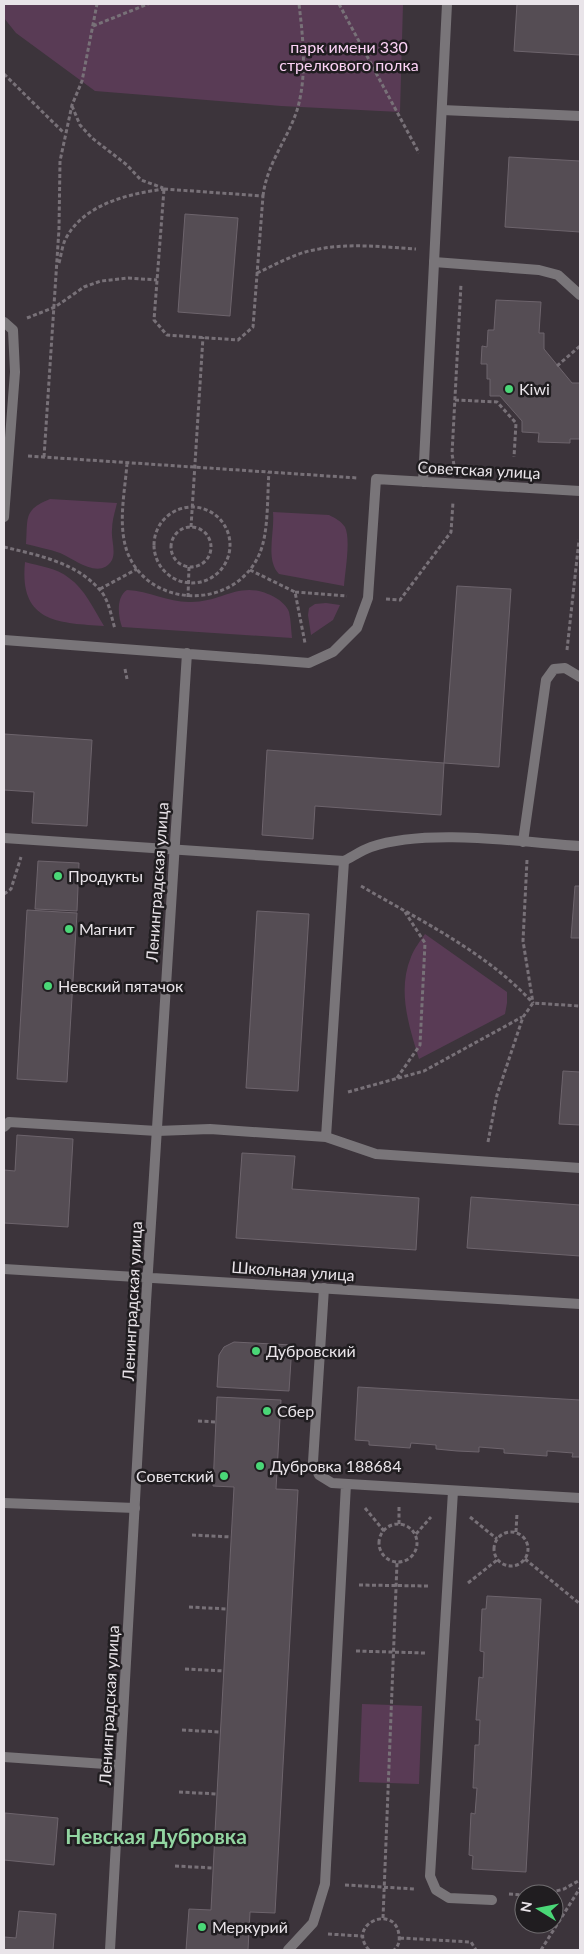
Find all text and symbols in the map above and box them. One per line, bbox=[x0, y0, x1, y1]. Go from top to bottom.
park label: парк имени 330 стрелкового полка bbox=[279, 37, 419, 74]
place label: Kiwi bbox=[519, 379, 550, 398]
marker: Kiwi bbox=[503, 383, 515, 395]
street label: Советская улица bbox=[417, 457, 541, 482]
street label: Ленинградская улица bbox=[141, 802, 172, 963]
place label: Продукты bbox=[68, 866, 143, 885]
marker: Продукты bbox=[52, 870, 64, 882]
place label: Магнит bbox=[79, 919, 135, 938]
marker: Магнит bbox=[63, 923, 75, 935]
place label: Невский пятачок bbox=[58, 976, 184, 995]
marker: Невский пятачок bbox=[42, 980, 54, 992]
street label: Ленинградская улица bbox=[118, 1221, 145, 1382]
street label: Школьная улица bbox=[231, 1257, 355, 1284]
place label: Дубровский bbox=[266, 1341, 356, 1360]
marker: Дубровский bbox=[250, 1345, 262, 1357]
place label: Сбер bbox=[277, 1401, 314, 1420]
marker: Сбер bbox=[261, 1405, 273, 1417]
place label: Дубровка 188684 bbox=[270, 1456, 401, 1475]
marker: Дубровка 188684 bbox=[254, 1460, 266, 1472]
place label: Советский bbox=[136, 1466, 214, 1485]
marker: Советский bbox=[218, 1470, 230, 1482]
street label: Ленинградская улица bbox=[95, 1625, 122, 1786]
district label: Невская Дубровка bbox=[65, 1823, 247, 1848]
north arrow bbox=[514, 1884, 564, 1934]
text: N bbox=[516, 1900, 535, 1913]
place label: Меркурий bbox=[212, 1917, 288, 1936]
marker: Меркурий bbox=[196, 1921, 208, 1933]

